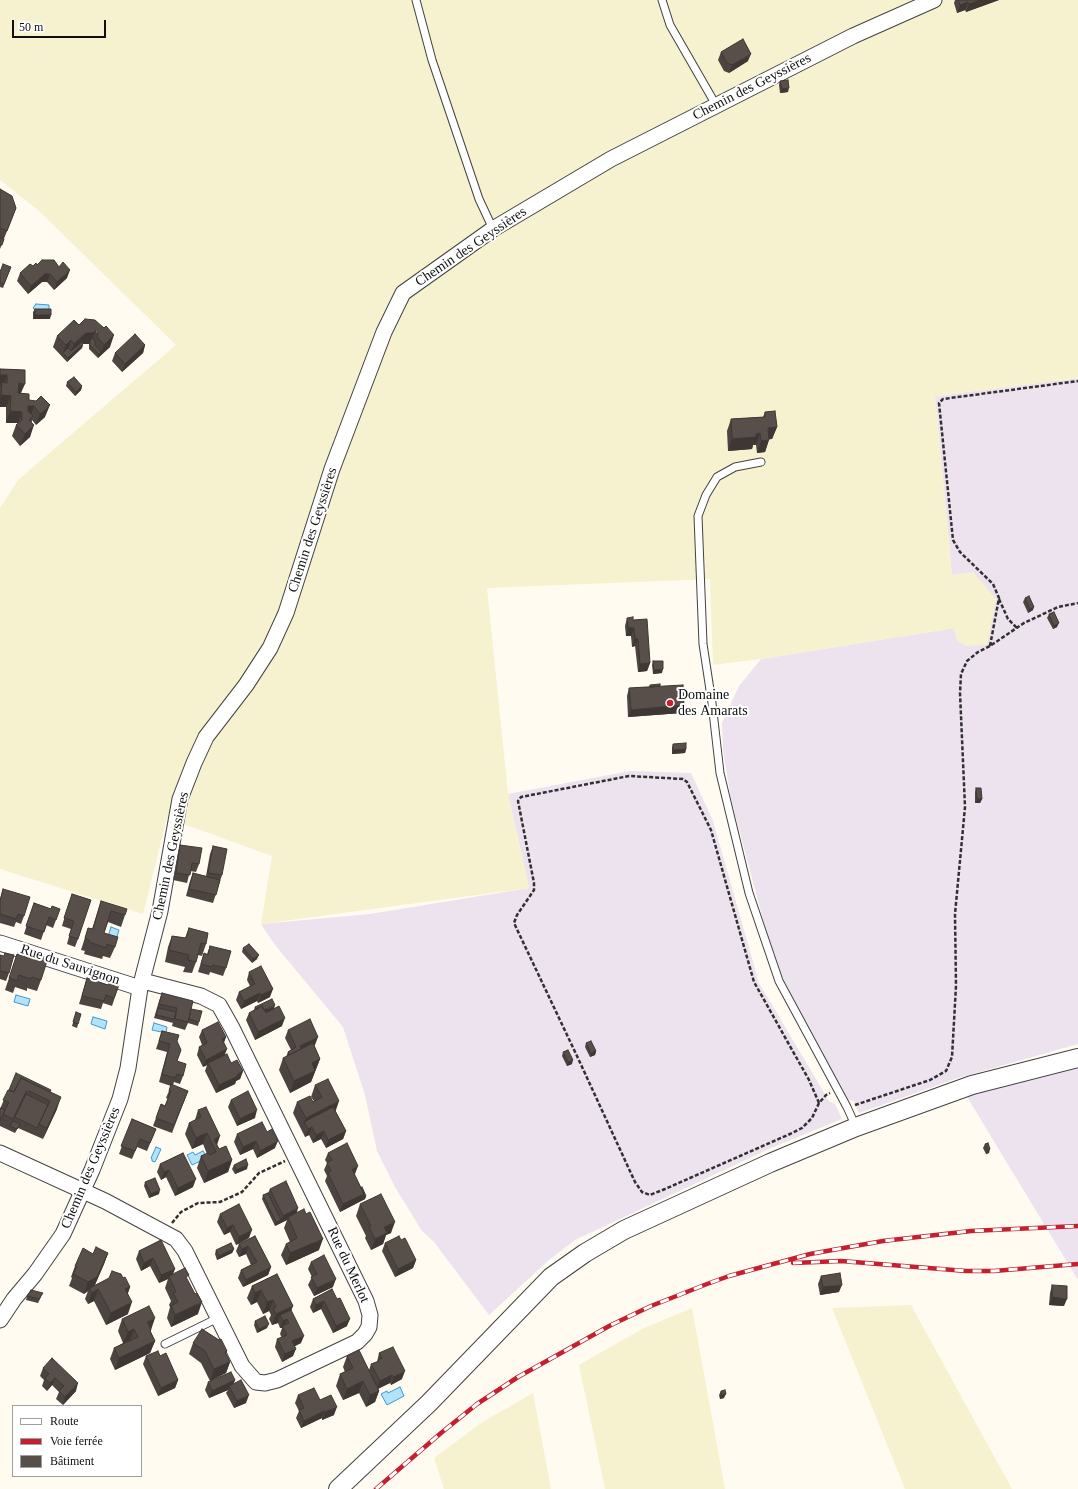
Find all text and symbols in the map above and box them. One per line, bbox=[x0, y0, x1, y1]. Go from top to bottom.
scale bar bbox=[14, 12, 108, 38]
text: 50 m bbox=[19, 20, 43, 34]
street label: Chemin des Geyssières bbox=[690, 50, 814, 124]
street label: Chemin des Geyssières bbox=[412, 204, 530, 290]
street label: Chemin des Geyssières bbox=[285, 465, 341, 595]
place label: Domaine des Amarats bbox=[678, 687, 748, 720]
marker: Domaine des Amarats bbox=[665, 698, 675, 708]
street label: Chemin des Geyssières bbox=[149, 790, 193, 922]
street label: Rue du Sauvignon bbox=[18, 941, 122, 989]
street label: Chemin des Geyssières bbox=[58, 1105, 124, 1231]
street label: Rue du Merlot bbox=[323, 1224, 373, 1306]
legend bbox=[12, 1405, 142, 1477]
text: Route bbox=[50, 1414, 79, 1428]
text: Voie ferrée bbox=[50, 1434, 103, 1448]
text: Bâtiment bbox=[50, 1454, 94, 1468]

